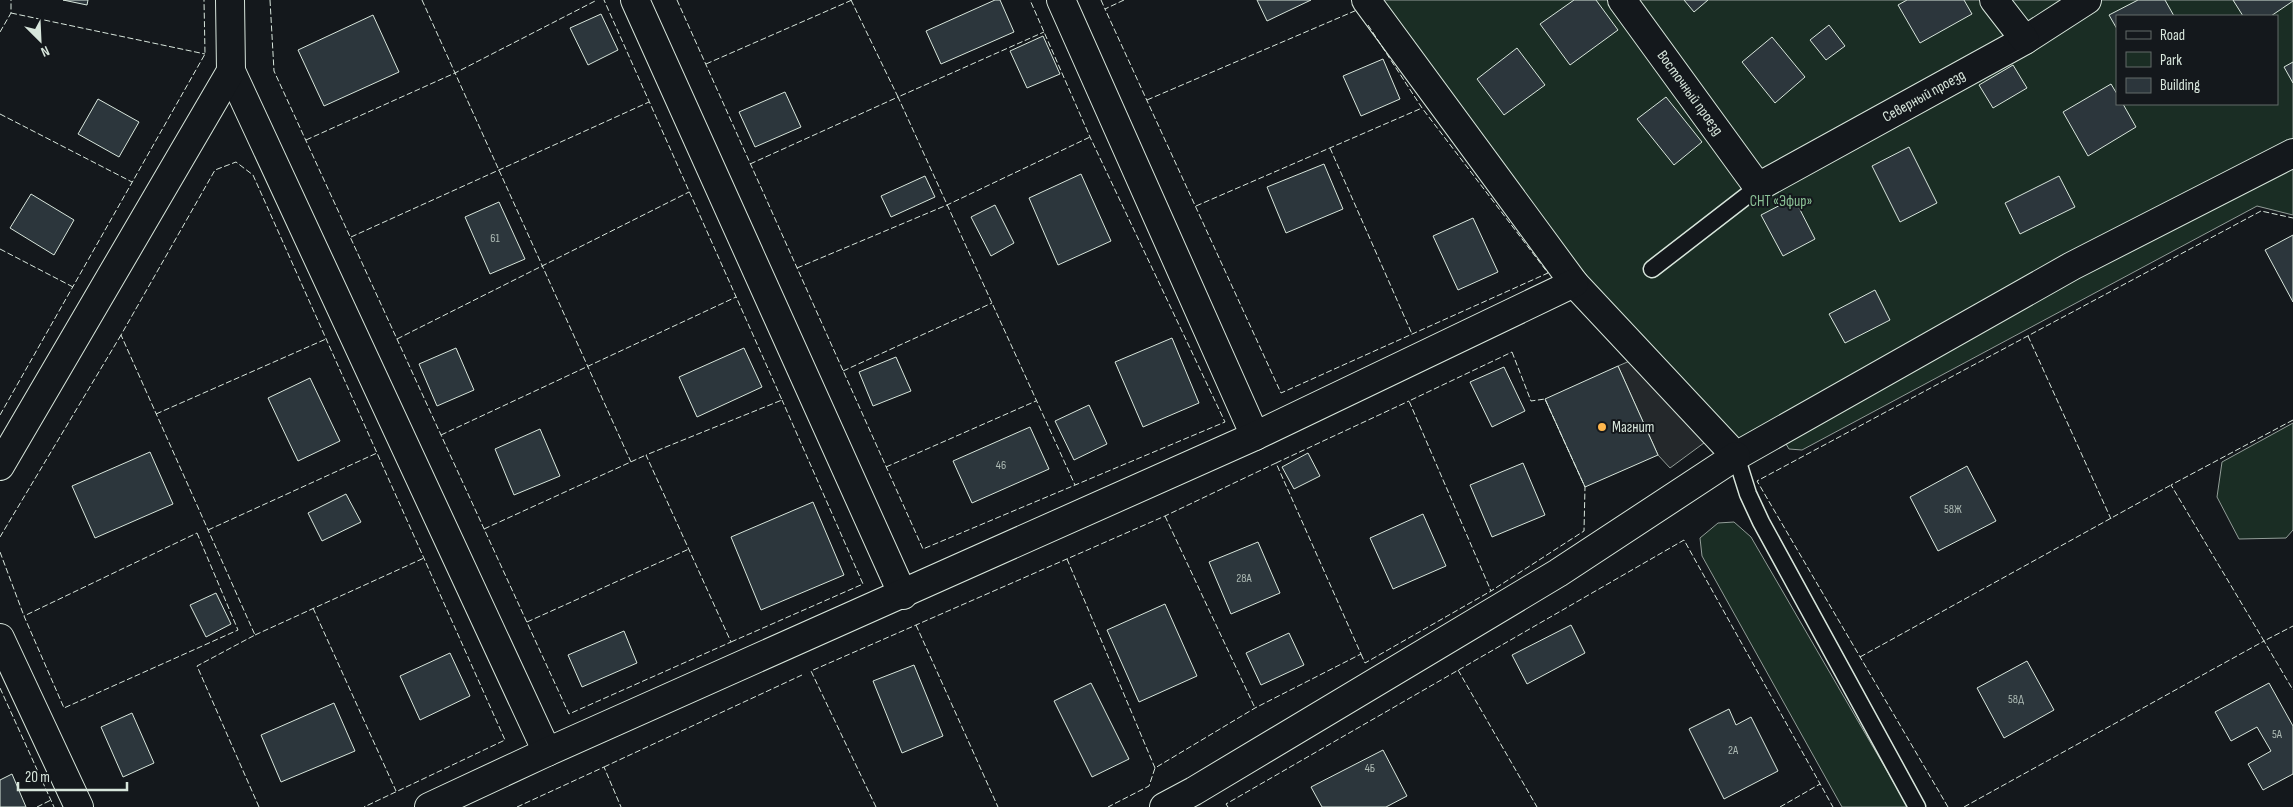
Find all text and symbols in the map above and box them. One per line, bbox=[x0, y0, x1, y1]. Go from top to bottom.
north arrow bbox=[15, 15, 65, 65]
legend bbox=[2116, 15, 2278, 105]
text: Road bbox=[2160, 26, 2185, 45]
text: N bbox=[38, 42, 52, 61]
street label: Восточный проезд bbox=[1653, 47, 1727, 139]
text: Park bbox=[2160, 51, 2182, 70]
street label: Северный проезд bbox=[1879, 65, 1969, 127]
text: Building bbox=[2160, 76, 2200, 95]
park label: СНТ «Эфир» bbox=[1750, 192, 1812, 211]
house number: 61 bbox=[490, 231, 501, 246]
place label: Магнит bbox=[1612, 418, 1654, 437]
marker: Магнит bbox=[1596, 421, 1608, 433]
house number: 46 bbox=[996, 458, 1006, 473]
house number: 58Ж bbox=[1944, 502, 1962, 517]
house number: 28А bbox=[1236, 571, 1253, 586]
house number: 58Д bbox=[2008, 692, 2024, 707]
house number: 5А bbox=[2272, 727, 2283, 742]
house number: 2А bbox=[1728, 743, 1739, 758]
scale bar bbox=[18, 760, 126, 792]
house number: 4Б bbox=[1365, 761, 1375, 776]
text: 20 m bbox=[25, 768, 50, 787]

